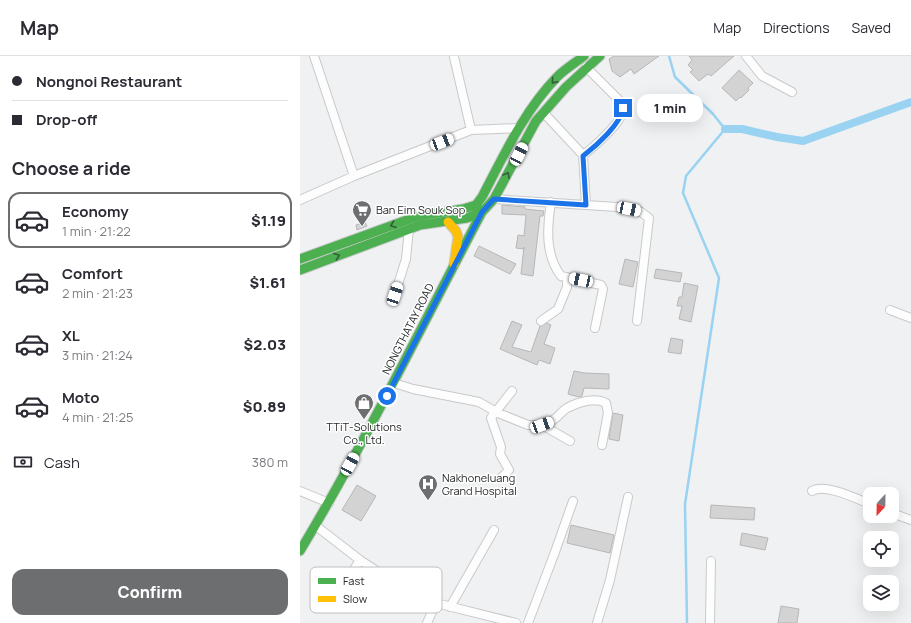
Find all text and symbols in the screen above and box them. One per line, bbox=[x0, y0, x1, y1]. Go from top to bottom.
text: Map bbox=[20, 15, 59, 41]
text: Map bbox=[713, 18, 741, 37]
text: Directions bbox=[763, 18, 830, 37]
text: Saved bbox=[852, 18, 891, 37]
text: Nongnoi Restaurant bbox=[36, 71, 182, 92]
one-way arrow bbox=[552, 76, 559, 84]
callout: 1 min bbox=[637, 94, 703, 122]
route end bbox=[614, 99, 632, 117]
text: 1 min bbox=[654, 99, 686, 117]
text: Drop-off bbox=[36, 109, 97, 130]
car bbox=[429, 132, 455, 152]
car bbox=[508, 141, 530, 167]
text: Choose a ride bbox=[12, 156, 131, 180]
one-way arrow bbox=[502, 171, 510, 179]
supermarket icon: Ban Eim Souk Sop bbox=[351, 199, 373, 227]
text: Economy bbox=[62, 201, 129, 222]
car bbox=[616, 201, 642, 217]
icon: car bbox=[14, 202, 50, 238]
place label: Ban Eim Souk Sop bbox=[376, 202, 466, 217]
text: $1.19 bbox=[251, 210, 286, 231]
one-way arrow bbox=[390, 220, 397, 228]
text: 1 min · 21:22 bbox=[62, 222, 131, 240]
one-way arrow bbox=[333, 253, 340, 261]
text: Comfort bbox=[62, 263, 123, 284]
icon: car bbox=[14, 264, 50, 300]
text: $1.61 bbox=[249, 272, 286, 293]
car bbox=[568, 272, 594, 288]
street label: NONGTHATAY ROAD bbox=[378, 281, 437, 377]
car bbox=[386, 281, 404, 307]
text: 2 min · 21:23 bbox=[62, 284, 133, 302]
text: XL bbox=[62, 325, 80, 346]
icon: car bbox=[14, 326, 50, 362]
text: $2.03 bbox=[244, 334, 286, 355]
text: 3 min · 21:24 bbox=[62, 346, 133, 364]
text: Moto bbox=[62, 387, 99, 408]
route start bbox=[378, 387, 396, 405]
icon: car bbox=[14, 388, 50, 424]
shop icon: TTiT-Solutions Co., Ltd. bbox=[353, 392, 375, 420]
text: $0.89 bbox=[243, 396, 286, 417]
text: 4 min · 21:25 bbox=[62, 408, 133, 426]
car bbox=[529, 415, 555, 435]
place label: TTiT-Solutions Co., Ltd. bbox=[326, 419, 402, 447]
icon: cash bbox=[12, 451, 34, 473]
car bbox=[339, 451, 361, 477]
text: Cash bbox=[44, 452, 80, 473]
text: 380 m bbox=[252, 453, 288, 471]
place label: Nakhoneluang Grand Hospital bbox=[442, 470, 517, 498]
hospital icon: Nakhoneluang Grand Hospital bbox=[417, 473, 439, 501]
north arrow bbox=[863, 487, 899, 523]
map controls bbox=[863, 487, 899, 611]
button: locate bbox=[863, 531, 899, 567]
legend bbox=[310, 567, 442, 613]
button: Confirm bbox=[12, 569, 288, 615]
text: Fast bbox=[343, 573, 365, 588]
button: layers bbox=[863, 575, 899, 611]
text: Slow bbox=[343, 591, 368, 606]

